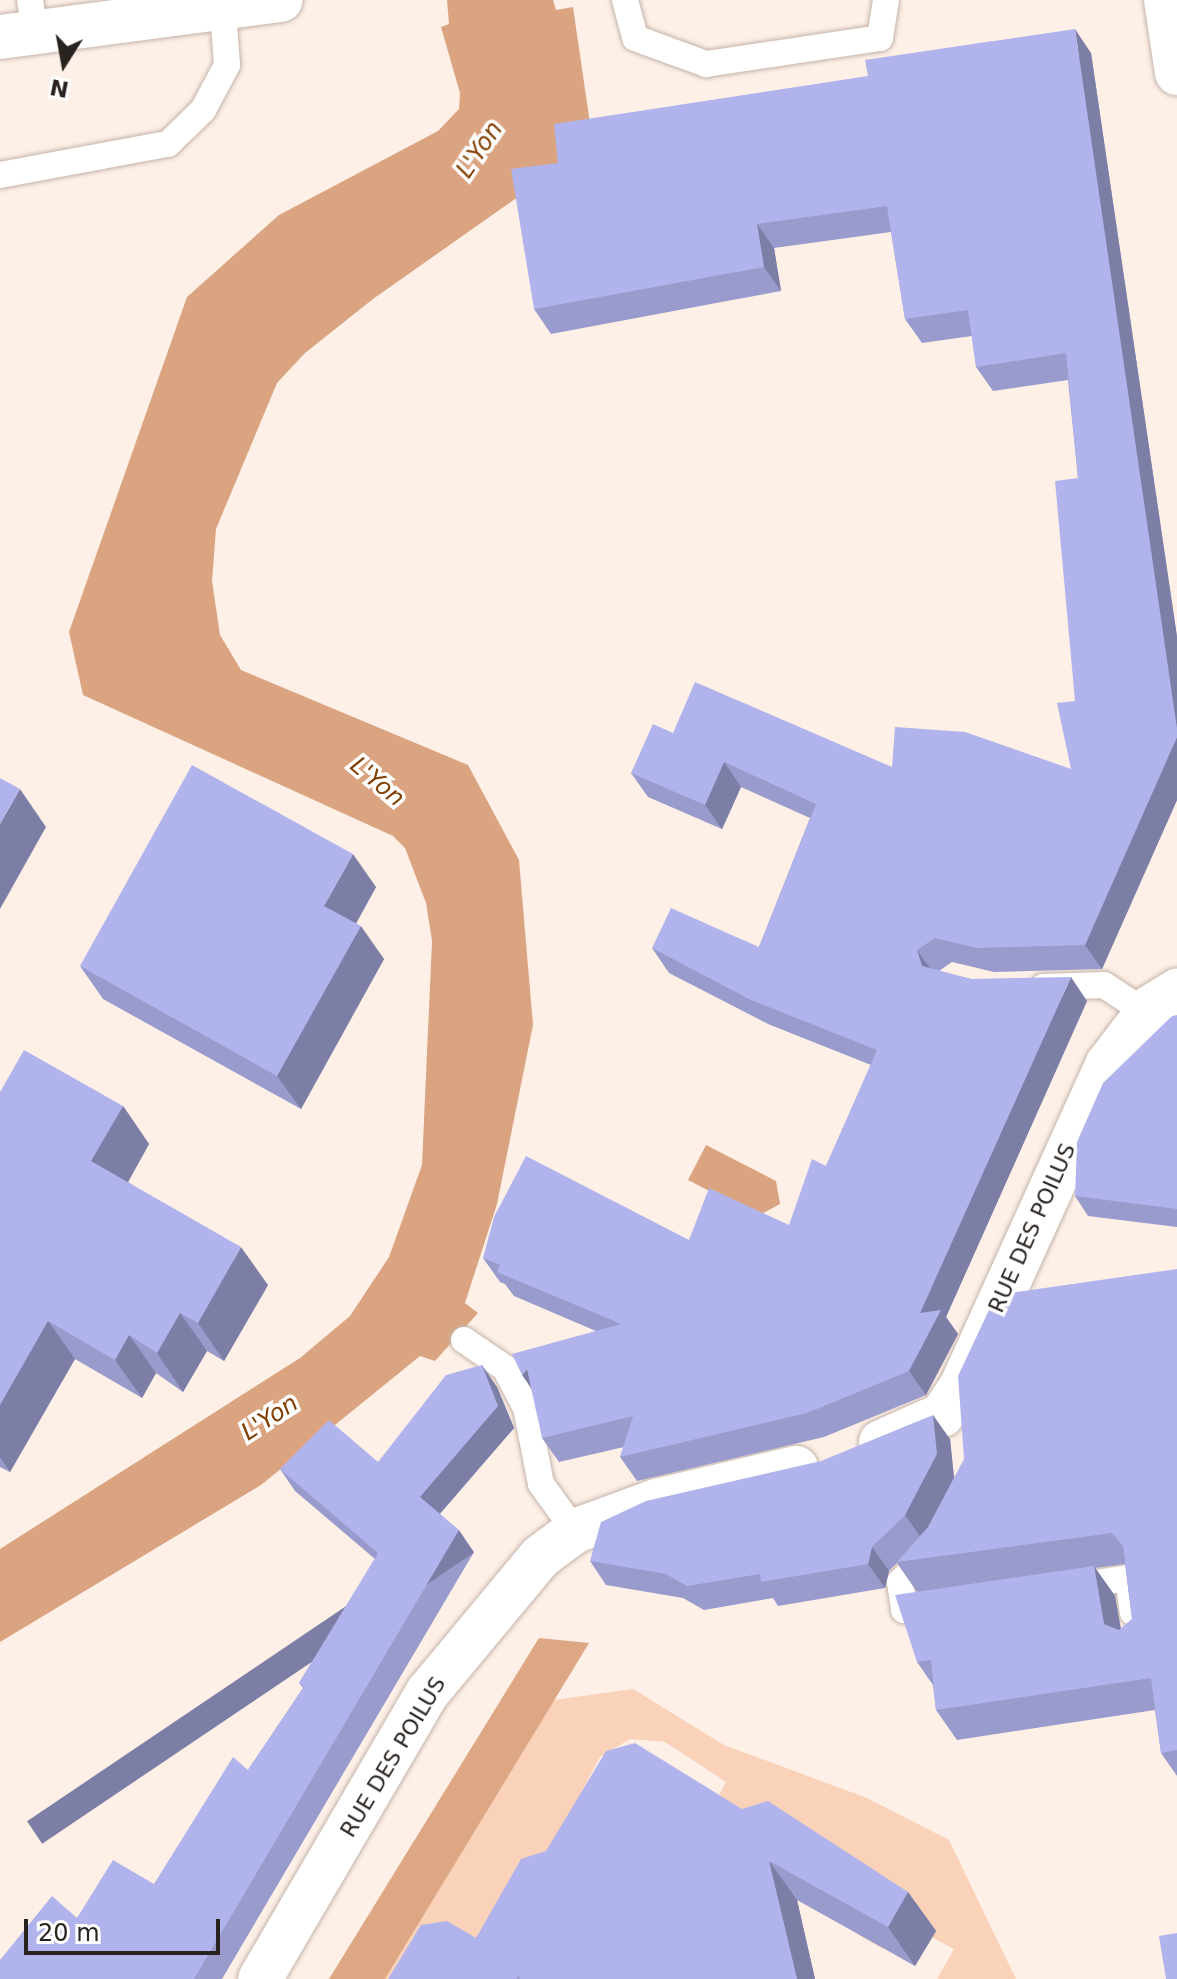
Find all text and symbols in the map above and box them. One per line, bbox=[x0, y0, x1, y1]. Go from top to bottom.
north arrow bbox=[24, 24, 104, 104]
text: N bbox=[48, 74, 71, 102]
water label: L'Yon bbox=[451, 116, 509, 184]
water label: L'Yon bbox=[344, 751, 410, 813]
street label: RUE DES POILUS bbox=[983, 1139, 1081, 1317]
water label: L'Yon bbox=[236, 1389, 304, 1447]
street label: RUE DES POILUS bbox=[335, 1672, 451, 1842]
scale bar bbox=[28, 1903, 224, 1953]
text: 20 m bbox=[38, 1919, 100, 1947]

